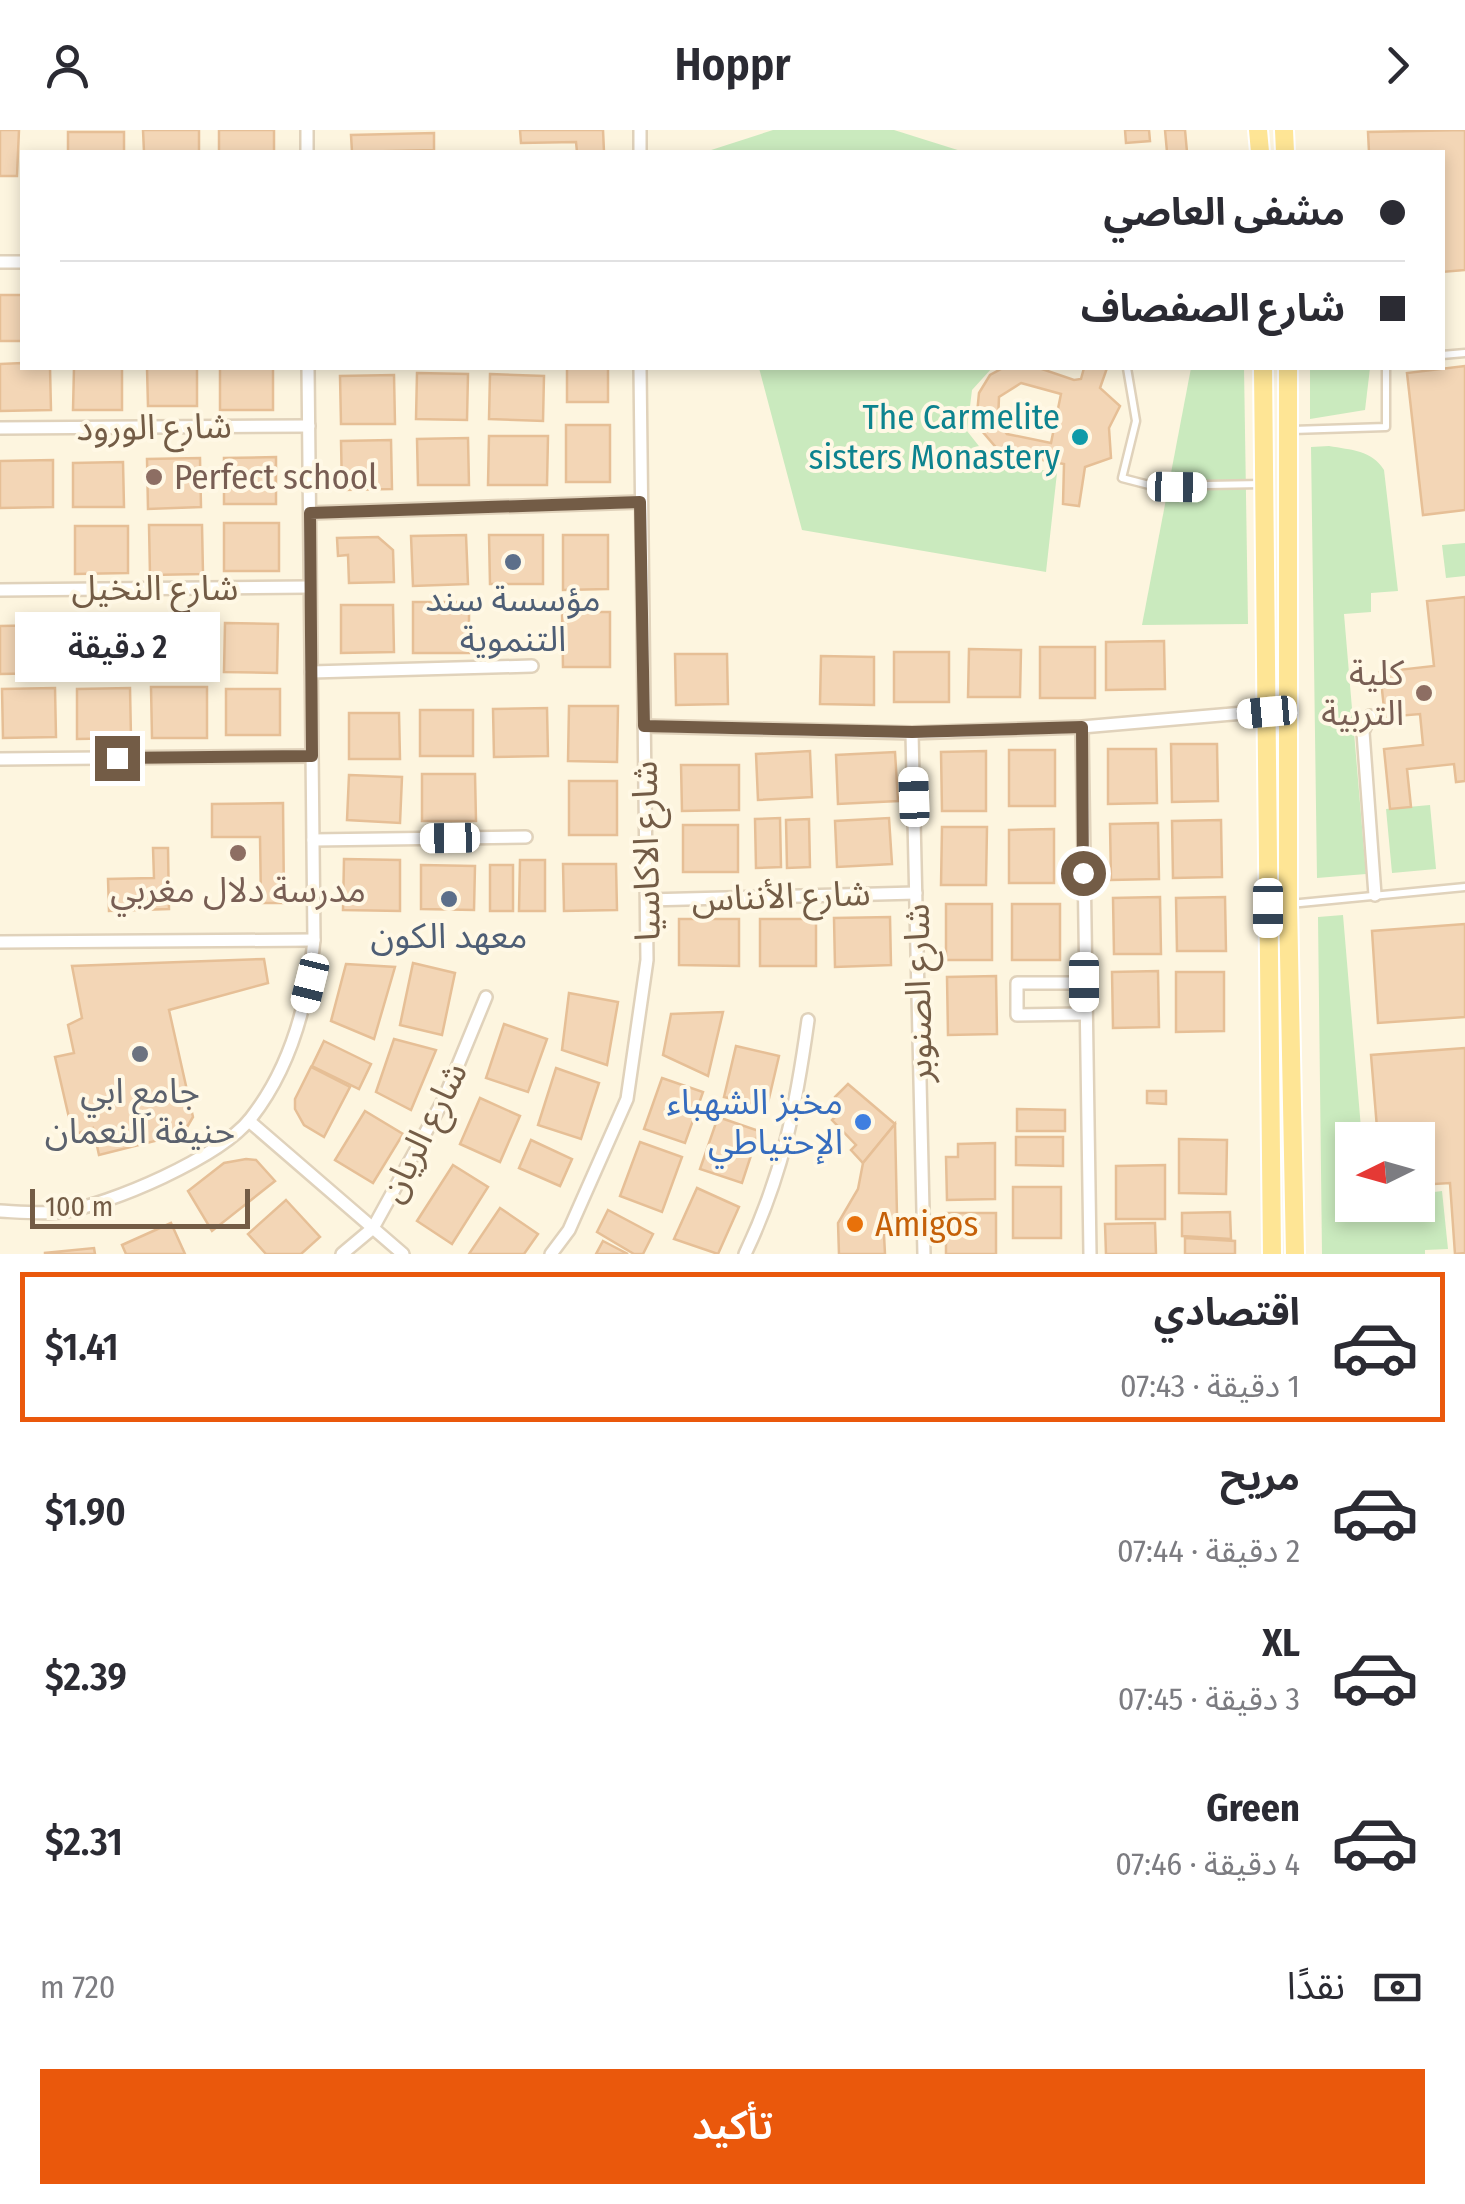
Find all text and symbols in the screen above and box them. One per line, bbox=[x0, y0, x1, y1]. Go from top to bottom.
icon: person bbox=[40, 38, 95, 93]
text: Hoppr bbox=[674, 38, 791, 92]
icon: forward bbox=[1370, 38, 1425, 93]
text: مشفى العاصي bbox=[1104, 189, 1345, 235]
text: شارع الصفصاف bbox=[1081, 285, 1345, 331]
place label: The Carmelite sisters Monastery bbox=[809, 396, 1060, 478]
street label: شارع الورود bbox=[76, 405, 232, 454]
marker: The Carmelite sisters Monastery bbox=[1069, 426, 1091, 448]
place label: Perfect school bbox=[174, 456, 378, 498]
marker: Perfect school bbox=[143, 466, 165, 488]
car bbox=[1147, 471, 1207, 503]
marker: مؤسسة سند التنموية bbox=[502, 551, 524, 573]
street label: شارع النخيل bbox=[72, 567, 238, 614]
place label: مؤسسة سند التنموية bbox=[425, 578, 601, 660]
callout: 2 دقيقة bbox=[14, 613, 220, 683]
text: 2 دقيقة bbox=[68, 628, 167, 666]
place label: كلية التربية bbox=[1321, 652, 1405, 734]
marker: كلية التربية bbox=[1413, 682, 1435, 704]
car bbox=[1236, 694, 1298, 730]
route end bbox=[95, 736, 140, 781]
street label: شارع الاكاسيا bbox=[623, 760, 674, 942]
car bbox=[898, 766, 930, 828]
car bbox=[420, 822, 480, 854]
marker: مدرسة دلال مغربي bbox=[227, 842, 249, 864]
route start bbox=[1061, 851, 1106, 896]
place label: مدرسة دلال مغربي bbox=[110, 869, 366, 917]
street label: شارع الأنناس bbox=[691, 872, 871, 925]
car bbox=[1253, 878, 1283, 938]
marker: معهد الكون bbox=[438, 888, 460, 910]
street label: شارع الصنوبر bbox=[895, 903, 946, 1084]
place label: معهد الكون bbox=[371, 915, 527, 957]
car bbox=[288, 950, 332, 1016]
car bbox=[1069, 952, 1099, 1012]
marker: جامع ابي حنيفة النعمان bbox=[129, 1043, 151, 1065]
street label: شارع الريان bbox=[370, 1055, 481, 1211]
place label: جامع ابي حنيفة النعمان bbox=[45, 1070, 235, 1152]
place label: مخبز الشهباء الإحتياطي bbox=[667, 1081, 843, 1169]
marker: مخبز الشهباء الإحتياطي bbox=[852, 1111, 874, 1133]
north arrow bbox=[1335, 1122, 1435, 1222]
map controls bbox=[1335, 1122, 1435, 1222]
scale bar bbox=[30, 1184, 250, 1228]
text: 100 m bbox=[45, 1190, 113, 1223]
place label: Amigos bbox=[875, 1203, 978, 1245]
marker: Amigos bbox=[844, 1213, 866, 1235]
text: اقتصادي bbox=[1154, 1289, 1300, 1335]
icon: car bbox=[1330, 1302, 1420, 1392]
text: $1.41 bbox=[45, 1324, 119, 1370]
text: 1 دقيقة · 07:43 bbox=[1120, 1367, 1300, 1405]
text: مريح bbox=[1220, 1454, 1300, 1500]
icon: car bbox=[1330, 1467, 1420, 1557]
text: $1.90 bbox=[45, 1489, 126, 1535]
text: 2 دقيقة · 07:44 bbox=[1117, 1532, 1300, 1570]
text: XL bbox=[1262, 1620, 1300, 1666]
icon: car bbox=[1330, 1632, 1420, 1722]
text: $2.39 bbox=[45, 1654, 127, 1700]
text: 3 دقيقة · 07:45 bbox=[1118, 1680, 1300, 1718]
text: Green bbox=[1206, 1785, 1300, 1831]
icon: car bbox=[1330, 1797, 1420, 1887]
text: $2.31 bbox=[45, 1819, 123, 1865]
text: 4 دقيقة · 07:46 bbox=[1115, 1845, 1300, 1883]
icon: cash bbox=[1370, 1960, 1425, 2015]
text: نقدًا bbox=[1287, 1963, 1345, 2009]
text: 720 m bbox=[40, 1968, 116, 2006]
button: تأكيد bbox=[40, 2069, 1425, 2184]

